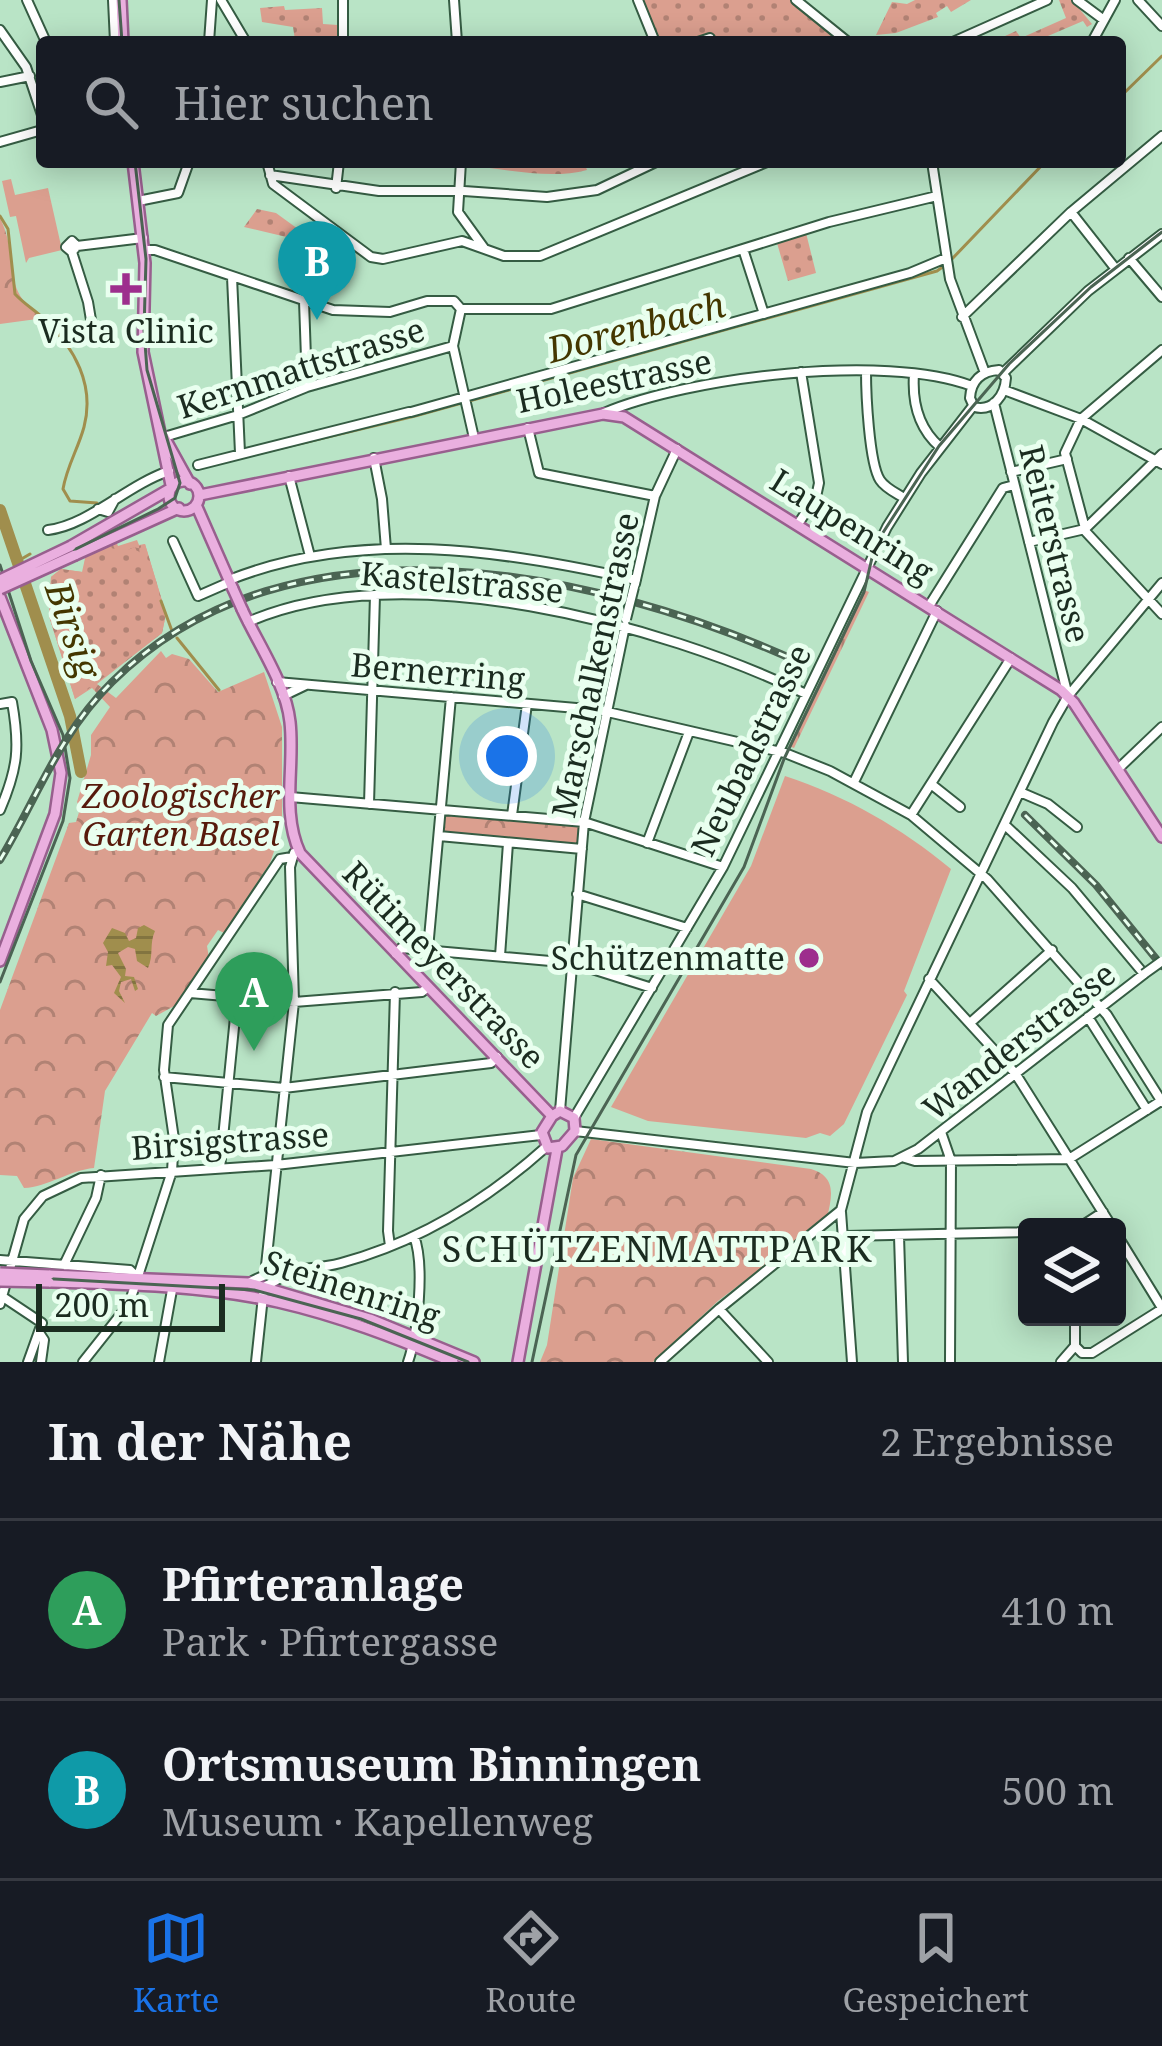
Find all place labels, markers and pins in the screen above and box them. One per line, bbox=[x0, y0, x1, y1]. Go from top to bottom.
pin: B bbox=[278, 221, 356, 320]
marker: Vista Clinic bbox=[110, 273, 142, 305]
place label: Vista Clinic bbox=[38, 308, 214, 353]
place label: Schützenmatte bbox=[551, 935, 785, 980]
marker: Schützenmatte bbox=[796, 945, 822, 971]
pin: A bbox=[215, 952, 293, 1051]

